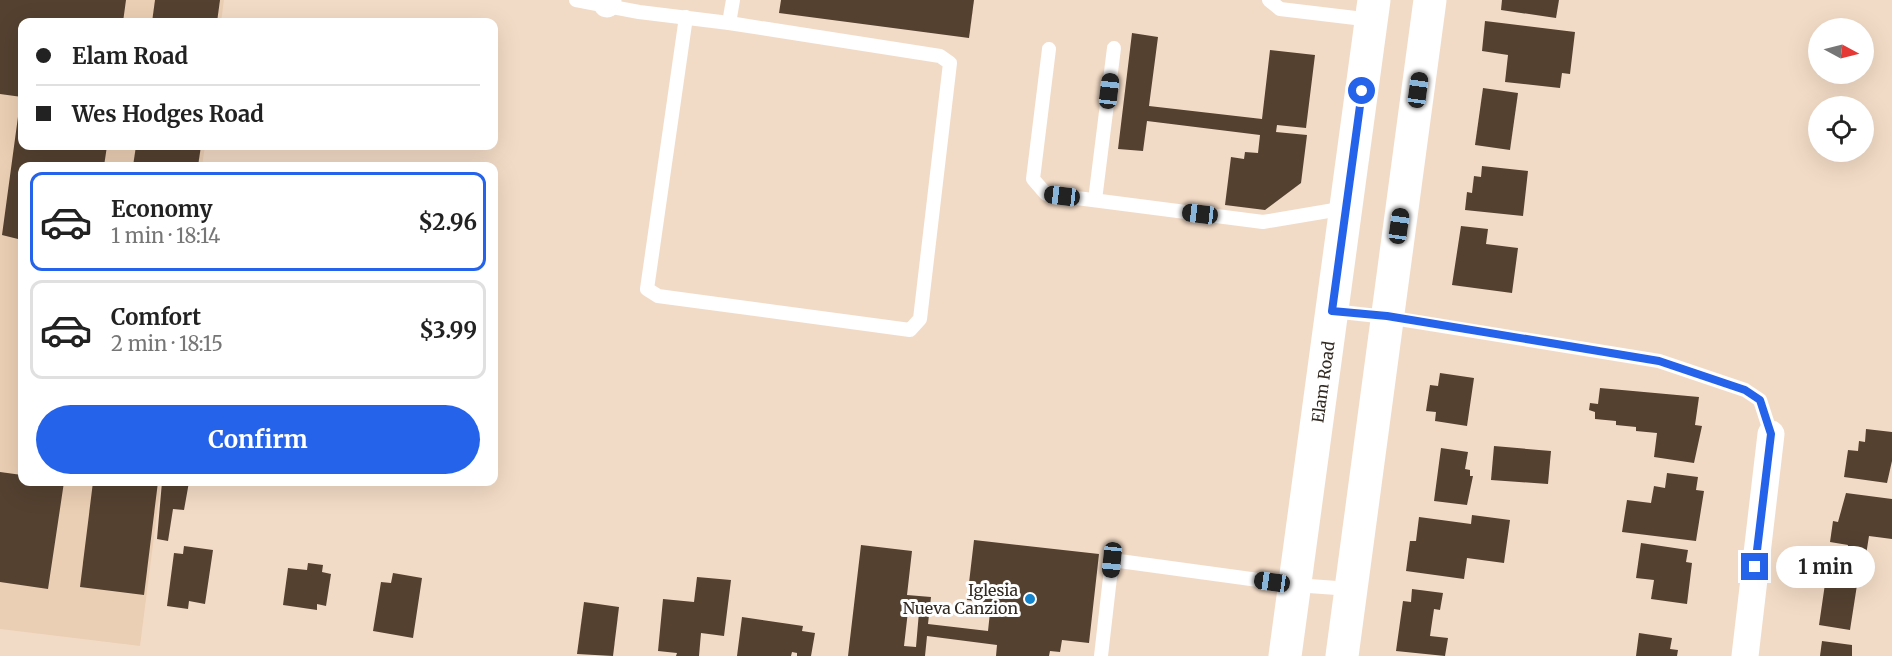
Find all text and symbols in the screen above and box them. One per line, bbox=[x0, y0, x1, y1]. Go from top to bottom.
north arrow bbox=[1808, 18, 1874, 84]
map controls bbox=[1808, 18, 1874, 162]
text: Elam Road bbox=[72, 42, 188, 70]
car bbox=[1407, 71, 1429, 109]
car bbox=[1098, 72, 1120, 110]
route start bbox=[1348, 77, 1375, 104]
button: locate bbox=[1808, 96, 1874, 162]
text: Wes Hodges Road bbox=[72, 100, 264, 128]
car bbox=[1043, 185, 1081, 207]
icon: car bbox=[39, 195, 93, 249]
text: Economy bbox=[111, 195, 212, 223]
car bbox=[1181, 203, 1219, 225]
car bbox=[1388, 207, 1410, 245]
text: $2.96 bbox=[418, 208, 477, 236]
text: 1 min · 18:14 bbox=[111, 223, 220, 248]
icon: car bbox=[39, 303, 93, 357]
text: Comfort bbox=[111, 303, 201, 331]
text: $3.99 bbox=[419, 316, 477, 344]
text: 2 min · 18:15 bbox=[111, 331, 223, 356]
street label: Elam Road bbox=[1307, 339, 1339, 424]
button: Confirm bbox=[36, 405, 480, 474]
car bbox=[1101, 541, 1123, 579]
callout: 1 min bbox=[1776, 546, 1875, 588]
route end bbox=[1741, 553, 1768, 580]
text: 1 min bbox=[1798, 554, 1853, 579]
car bbox=[1253, 571, 1291, 593]
place label: Iglesia Nueva Canzion bbox=[903, 580, 1018, 618]
marker: Iglesia Nueva Canzion bbox=[1023, 592, 1037, 606]

